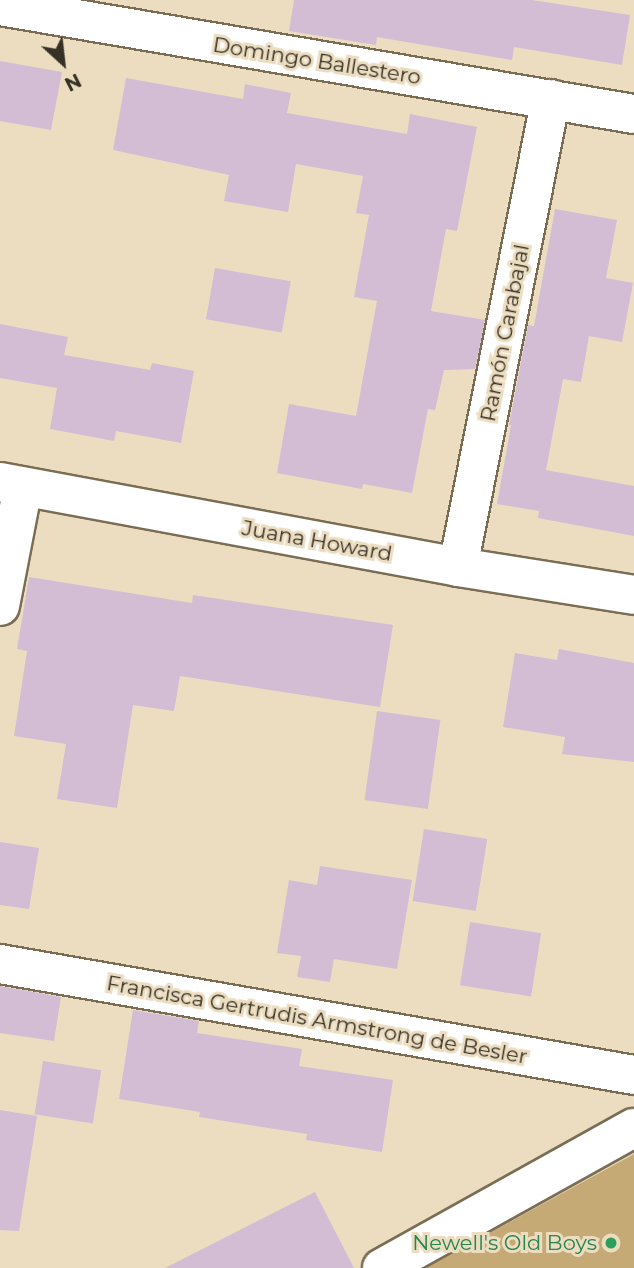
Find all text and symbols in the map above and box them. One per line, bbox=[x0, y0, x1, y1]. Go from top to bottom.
north arrow bbox=[28, 28, 98, 98]
street label: Domingo Ballestero bbox=[211, 32, 423, 90]
text: N bbox=[61, 68, 85, 96]
street label: Ramón Carabajal bbox=[475, 242, 535, 424]
street label: Juana Howard bbox=[240, 515, 394, 567]
street label: Francisca Gertrudis Armstrong de Besler bbox=[105, 971, 529, 1069]
place label: Newell's Old Boys bbox=[412, 1230, 597, 1256]
marker: Newell's Old Boys bbox=[603, 1235, 619, 1251]

